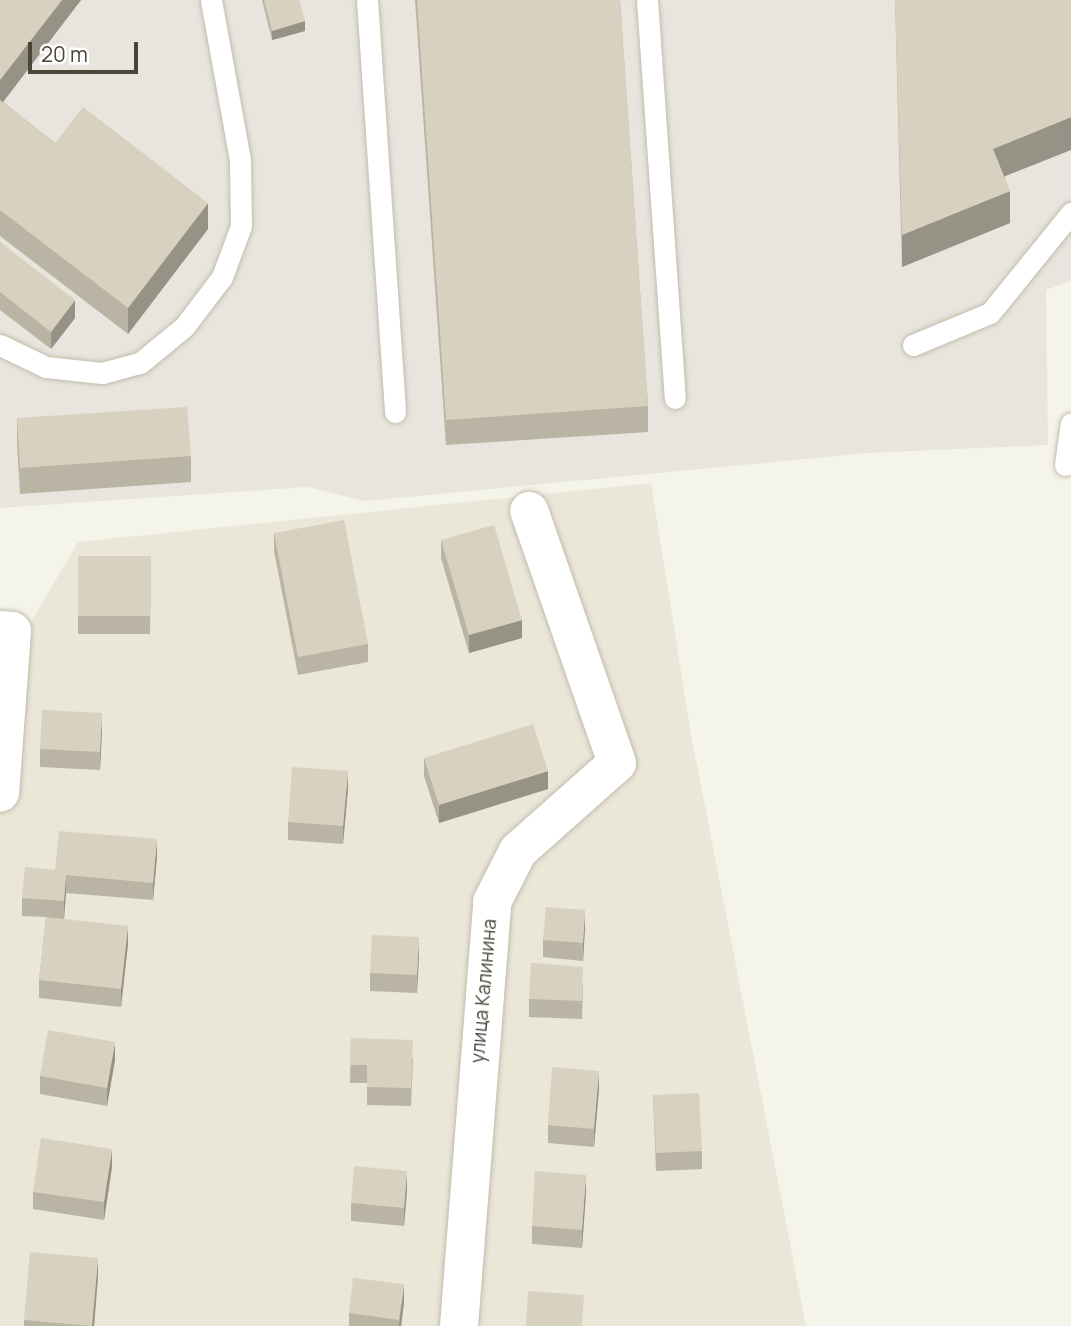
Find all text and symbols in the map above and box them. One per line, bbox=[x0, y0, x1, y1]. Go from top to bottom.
scale bar bbox=[32, 28, 142, 72]
text: 20 m bbox=[41, 40, 88, 68]
street label: улица Калинина bbox=[466, 918, 502, 1064]

